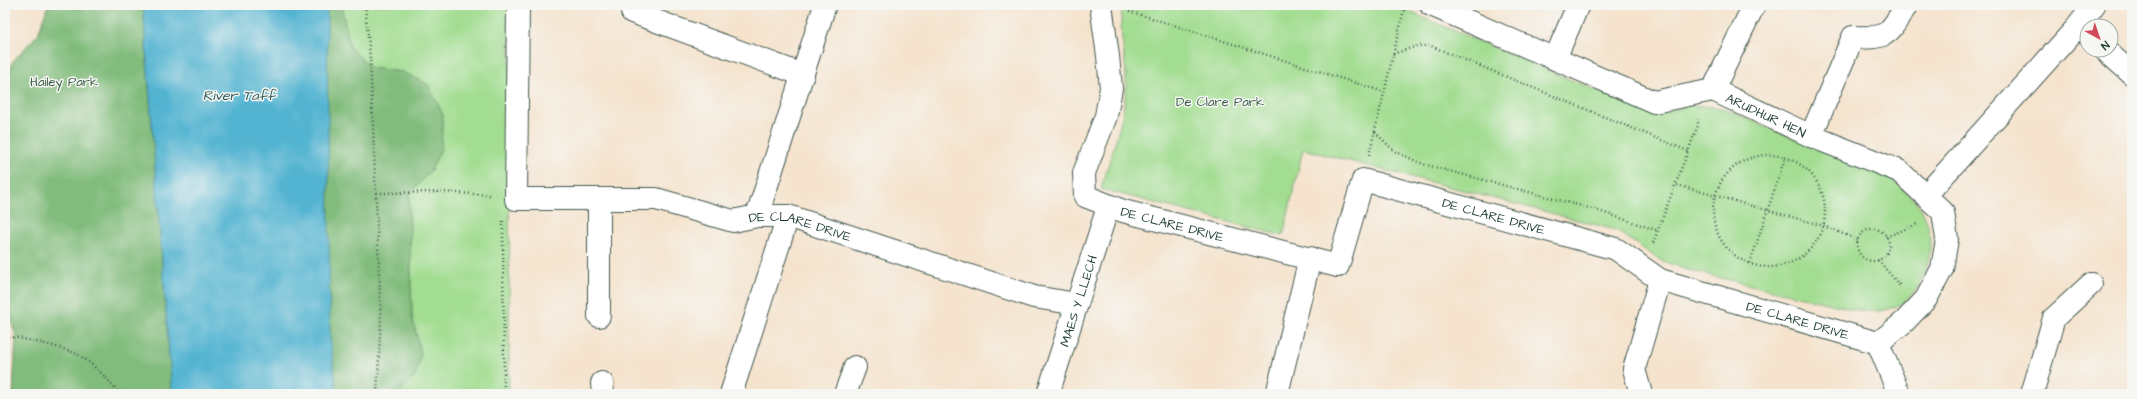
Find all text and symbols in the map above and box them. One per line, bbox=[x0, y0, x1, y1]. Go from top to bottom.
north arrow bbox=[2079, 18, 2119, 58]
text: N bbox=[2098, 37, 2113, 53]
park label: Hailey Park bbox=[30, 73, 98, 92]
water label: River Taff bbox=[203, 86, 277, 106]
street label: ARUDHUR HEN bbox=[1723, 89, 1809, 142]
park label: De Clare Park bbox=[1176, 93, 1264, 111]
street label: DE CLARE DRIVE bbox=[1440, 194, 1547, 239]
street label: DE CLARE DRIVE bbox=[1119, 203, 1226, 246]
street label: DE CLARE DRIVE bbox=[747, 208, 854, 246]
street label: MAES Y LLECH bbox=[1056, 253, 1102, 349]
street label: DE CLARE DRIVE bbox=[1744, 297, 1851, 344]

